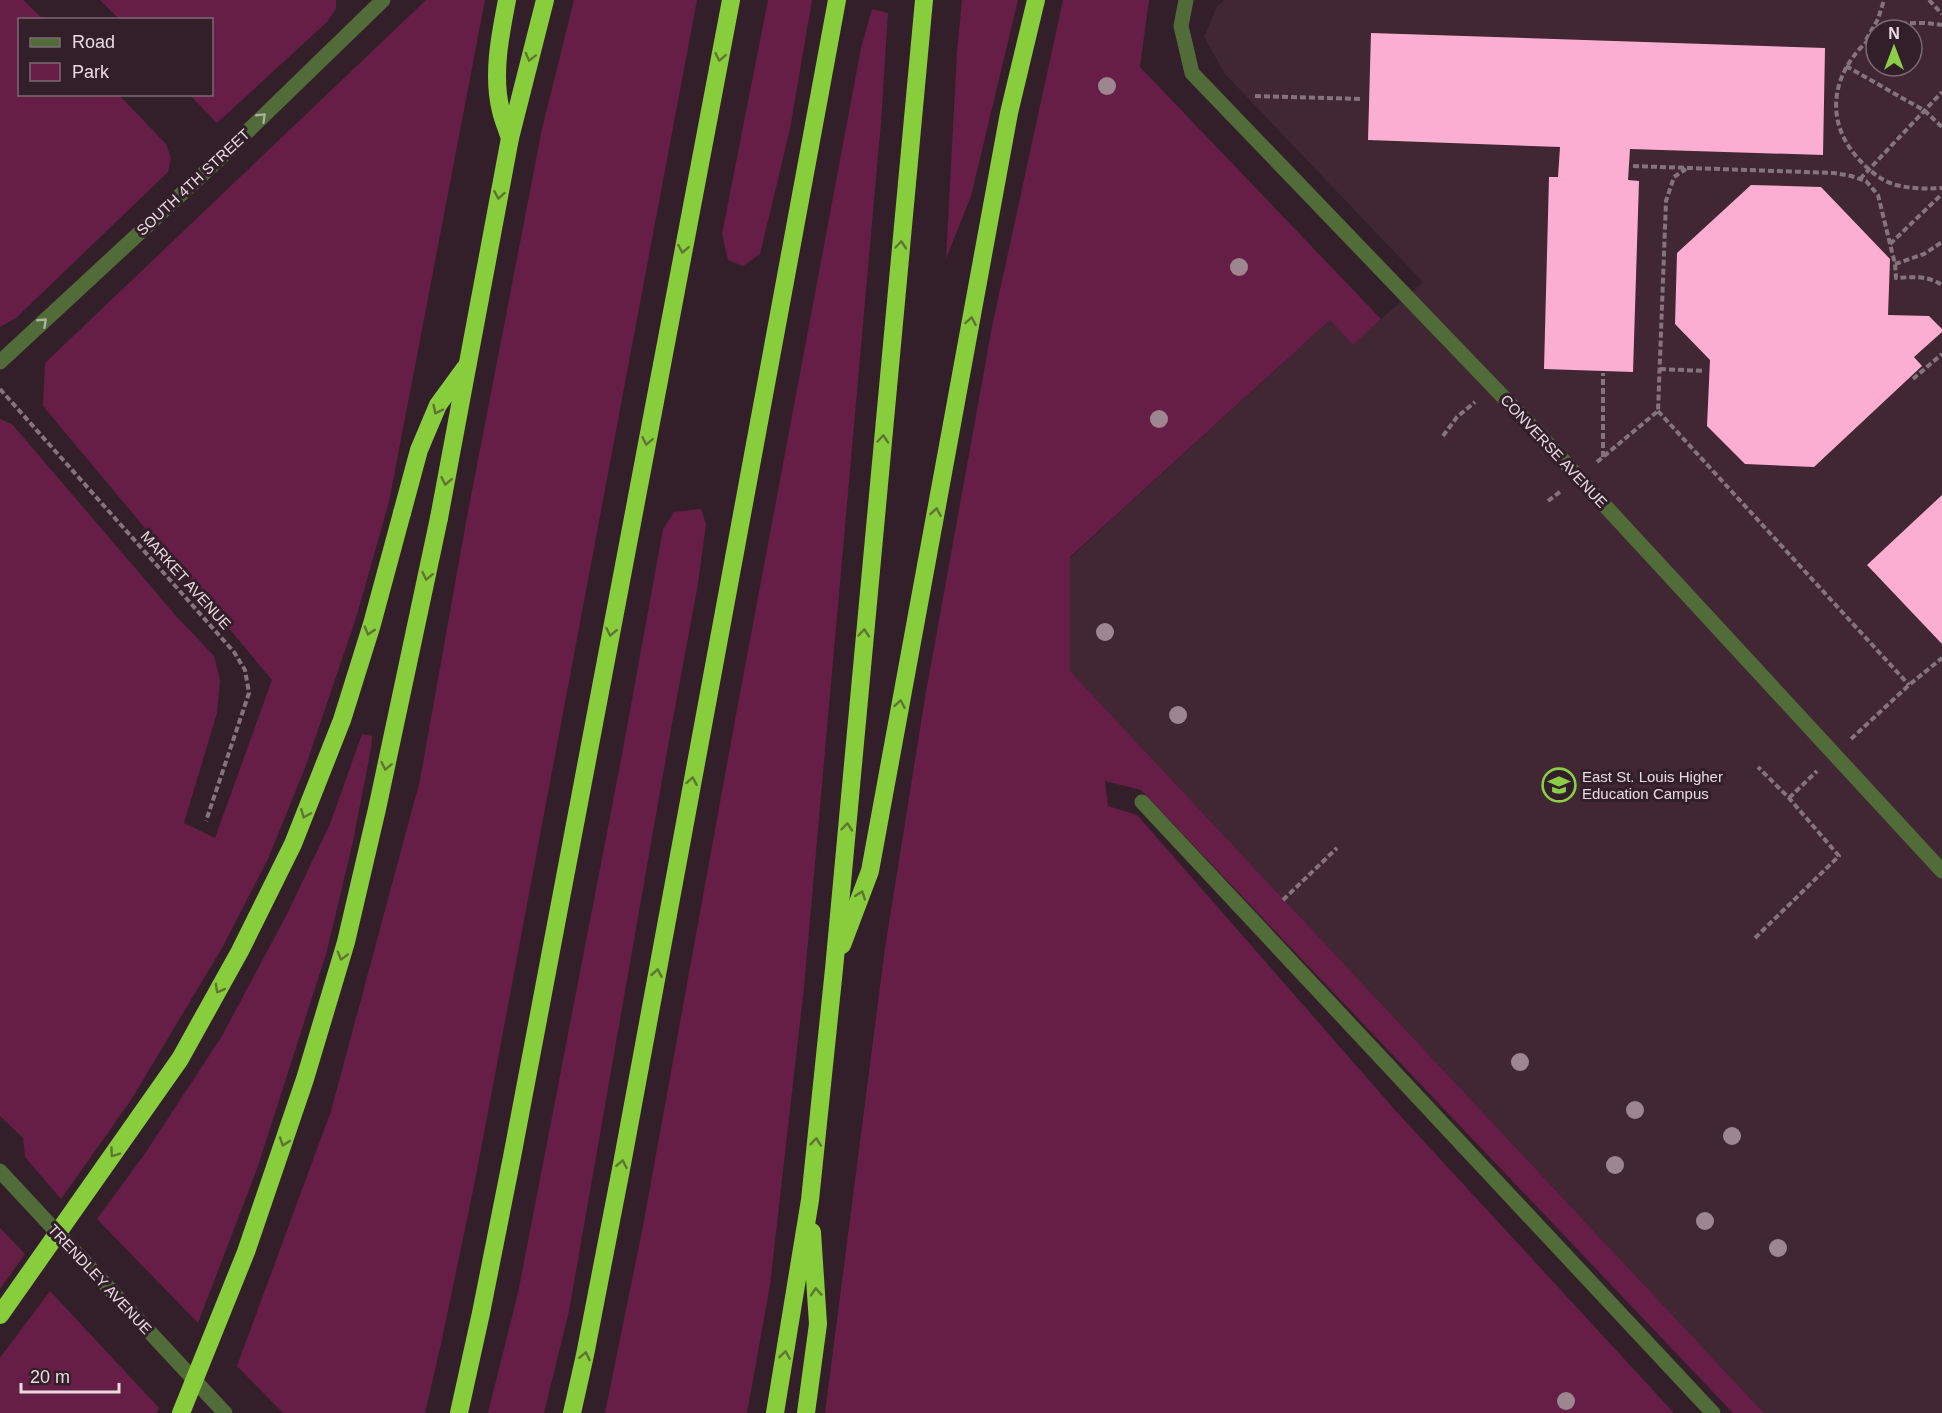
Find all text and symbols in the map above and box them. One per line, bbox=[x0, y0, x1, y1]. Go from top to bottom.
legend bbox=[18, 18, 213, 96]
north arrow bbox=[1864, 18, 1924, 78]
text: N bbox=[1888, 25, 1900, 42]
text: Road bbox=[72, 32, 115, 52]
one-way arrow bbox=[525, 52, 538, 62]
one-way arrow bbox=[714, 52, 727, 62]
text: Park bbox=[72, 62, 110, 82]
one-way arrow bbox=[256, 113, 266, 124]
street label: SOUTH 4TH STREET bbox=[133, 125, 253, 239]
one-way arrow bbox=[493, 190, 506, 200]
one-way arrow bbox=[894, 240, 907, 250]
one-way arrow bbox=[677, 244, 690, 254]
one-way arrow bbox=[964, 316, 977, 326]
one-way arrow bbox=[36, 318, 47, 329]
street label: CONVERSE AVENUE bbox=[1497, 391, 1611, 511]
one-way arrow bbox=[433, 404, 444, 414]
one-way arrow bbox=[641, 435, 654, 445]
one-way arrow bbox=[876, 435, 889, 444]
one-way arrow bbox=[440, 475, 453, 485]
one-way arrow bbox=[929, 508, 941, 517]
street label: MARKET AVENUE bbox=[137, 527, 235, 633]
one-way arrow bbox=[421, 570, 434, 580]
one-way arrow bbox=[364, 625, 376, 635]
one-way arrow bbox=[605, 627, 618, 637]
one-way arrow bbox=[857, 629, 870, 638]
one-way arrow bbox=[894, 700, 906, 709]
one-way arrow bbox=[380, 761, 393, 771]
school or university icon: East St. Louis Higher Education Campus bbox=[1541, 767, 1577, 803]
place label: East St. Louis Higher Education Campus bbox=[1582, 768, 1723, 802]
one-way arrow bbox=[686, 776, 698, 786]
one-way arrow bbox=[300, 808, 312, 819]
one-way arrow bbox=[840, 823, 853, 832]
one-way arrow bbox=[854, 890, 866, 901]
one-way arrow bbox=[337, 950, 349, 961]
one-way arrow bbox=[650, 968, 663, 978]
one-way arrow bbox=[214, 983, 226, 993]
one-way arrow bbox=[278, 1136, 291, 1147]
one-way arrow bbox=[809, 1138, 822, 1147]
one-way arrow bbox=[110, 1147, 121, 1158]
one-way arrow bbox=[615, 1160, 628, 1170]
street label: TRENDLEY AVENUE bbox=[45, 1221, 155, 1337]
one-way arrow bbox=[810, 1288, 823, 1297]
one-way arrow bbox=[578, 1351, 591, 1361]
one-way arrow bbox=[778, 1351, 790, 1360]
scale bar bbox=[21, 1356, 118, 1394]
text: 20 m bbox=[30, 1367, 70, 1387]

